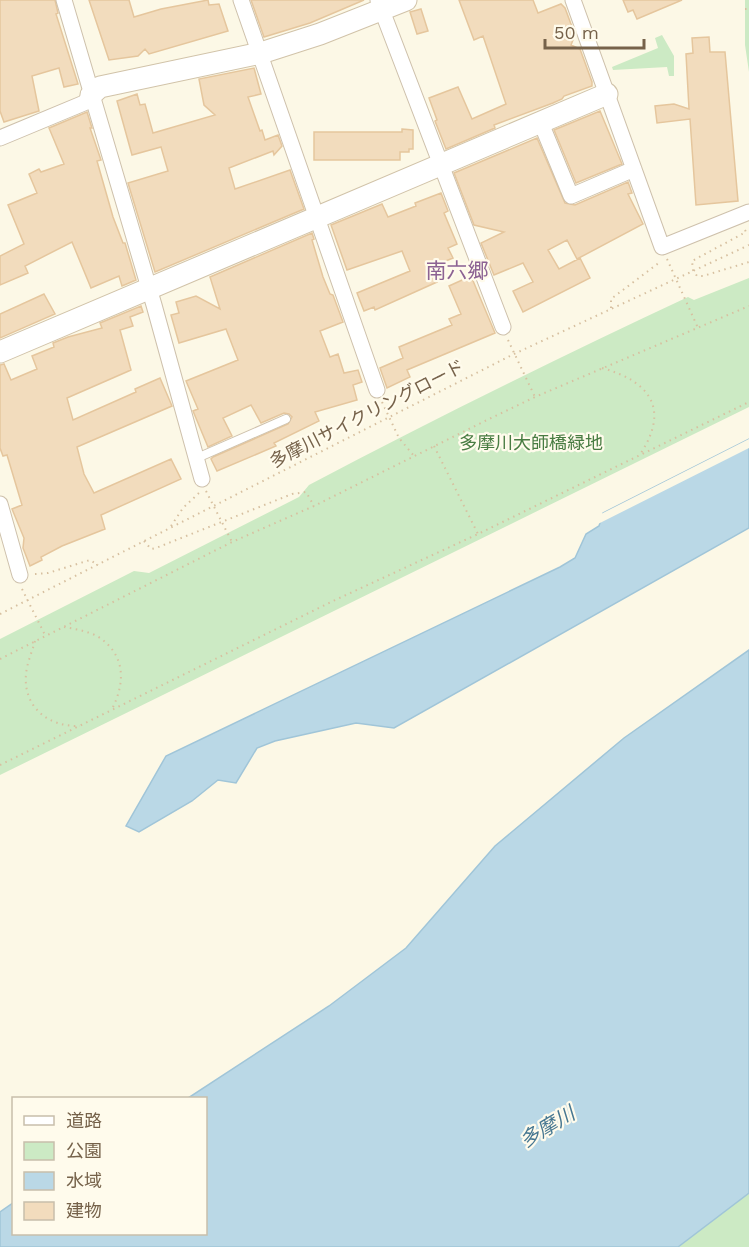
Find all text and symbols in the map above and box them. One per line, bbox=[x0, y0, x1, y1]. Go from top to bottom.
scale bar bbox=[545, 12, 644, 50]
text: 50 m bbox=[554, 22, 599, 43]
district label: 南六郷 bbox=[426, 258, 489, 283]
street label: 多摩川サイクリングロード bbox=[266, 355, 468, 472]
park label: 多摩川大師橋緑地 bbox=[459, 432, 603, 453]
legend bbox=[12, 1097, 207, 1235]
water label: 多摩川 bbox=[515, 1100, 581, 1153]
text: 道路 bbox=[66, 1110, 102, 1131]
text: 公園 bbox=[66, 1140, 102, 1161]
text: 水域 bbox=[66, 1170, 102, 1191]
text: 建物 bbox=[66, 1200, 102, 1221]

